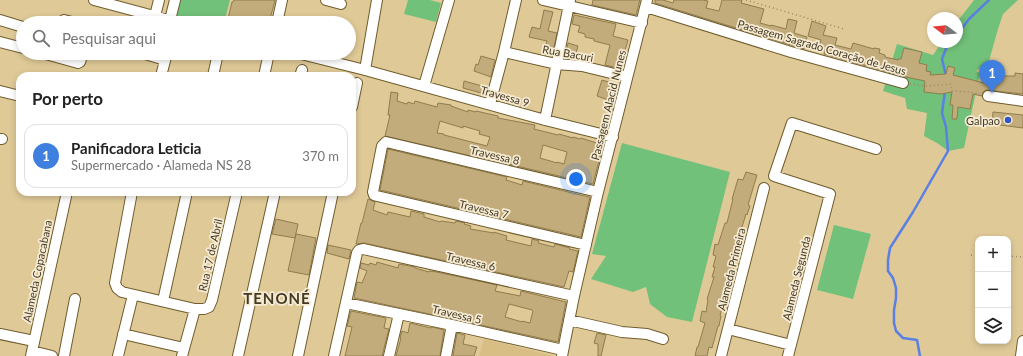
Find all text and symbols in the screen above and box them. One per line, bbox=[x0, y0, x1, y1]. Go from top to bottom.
north arrow bbox=[927, 12, 963, 48]
search box bbox=[16, 16, 356, 60]
street label: Passagem Sagrado Coração de Jesus bbox=[736, 17, 908, 77]
icon: search bbox=[30, 27, 52, 49]
text: Pesquisar aqui bbox=[62, 29, 156, 47]
street label: Rua Bacuri bbox=[541, 42, 595, 64]
street label: Passagem Alacid Nunes bbox=[588, 48, 628, 162]
pin: 1 bbox=[979, 60, 1005, 93]
street label: Travessa 9 bbox=[479, 83, 531, 109]
text: Por perto bbox=[32, 88, 103, 109]
place label: Galpao bbox=[966, 114, 1000, 127]
marker: Galpao bbox=[1003, 115, 1013, 125]
text: Panificadora Leticia bbox=[71, 139, 201, 157]
street label: Travessa 8 bbox=[469, 143, 521, 167]
text: 1 bbox=[42, 148, 50, 164]
text: 370 m bbox=[302, 148, 339, 164]
text: Supermercado · Alameda NS 28 bbox=[71, 157, 251, 173]
your location bbox=[566, 169, 586, 189]
street label: Travessa 7 bbox=[458, 197, 510, 221]
street label: Rua 17 de Abril bbox=[195, 218, 225, 292]
street label: Alameda Copacabana bbox=[20, 219, 54, 323]
street label: Alameda Primeira bbox=[714, 226, 748, 312]
street label: Alameda Segunda bbox=[779, 235, 813, 321]
map controls bbox=[975, 236, 1011, 344]
button: + bbox=[975, 236, 1011, 272]
street label: Travessa 6 bbox=[445, 249, 497, 273]
button: − bbox=[975, 272, 1011, 308]
district label: TENONÉ bbox=[243, 289, 311, 307]
street label: Travessa 5 bbox=[431, 302, 483, 326]
button: layers bbox=[975, 308, 1011, 344]

